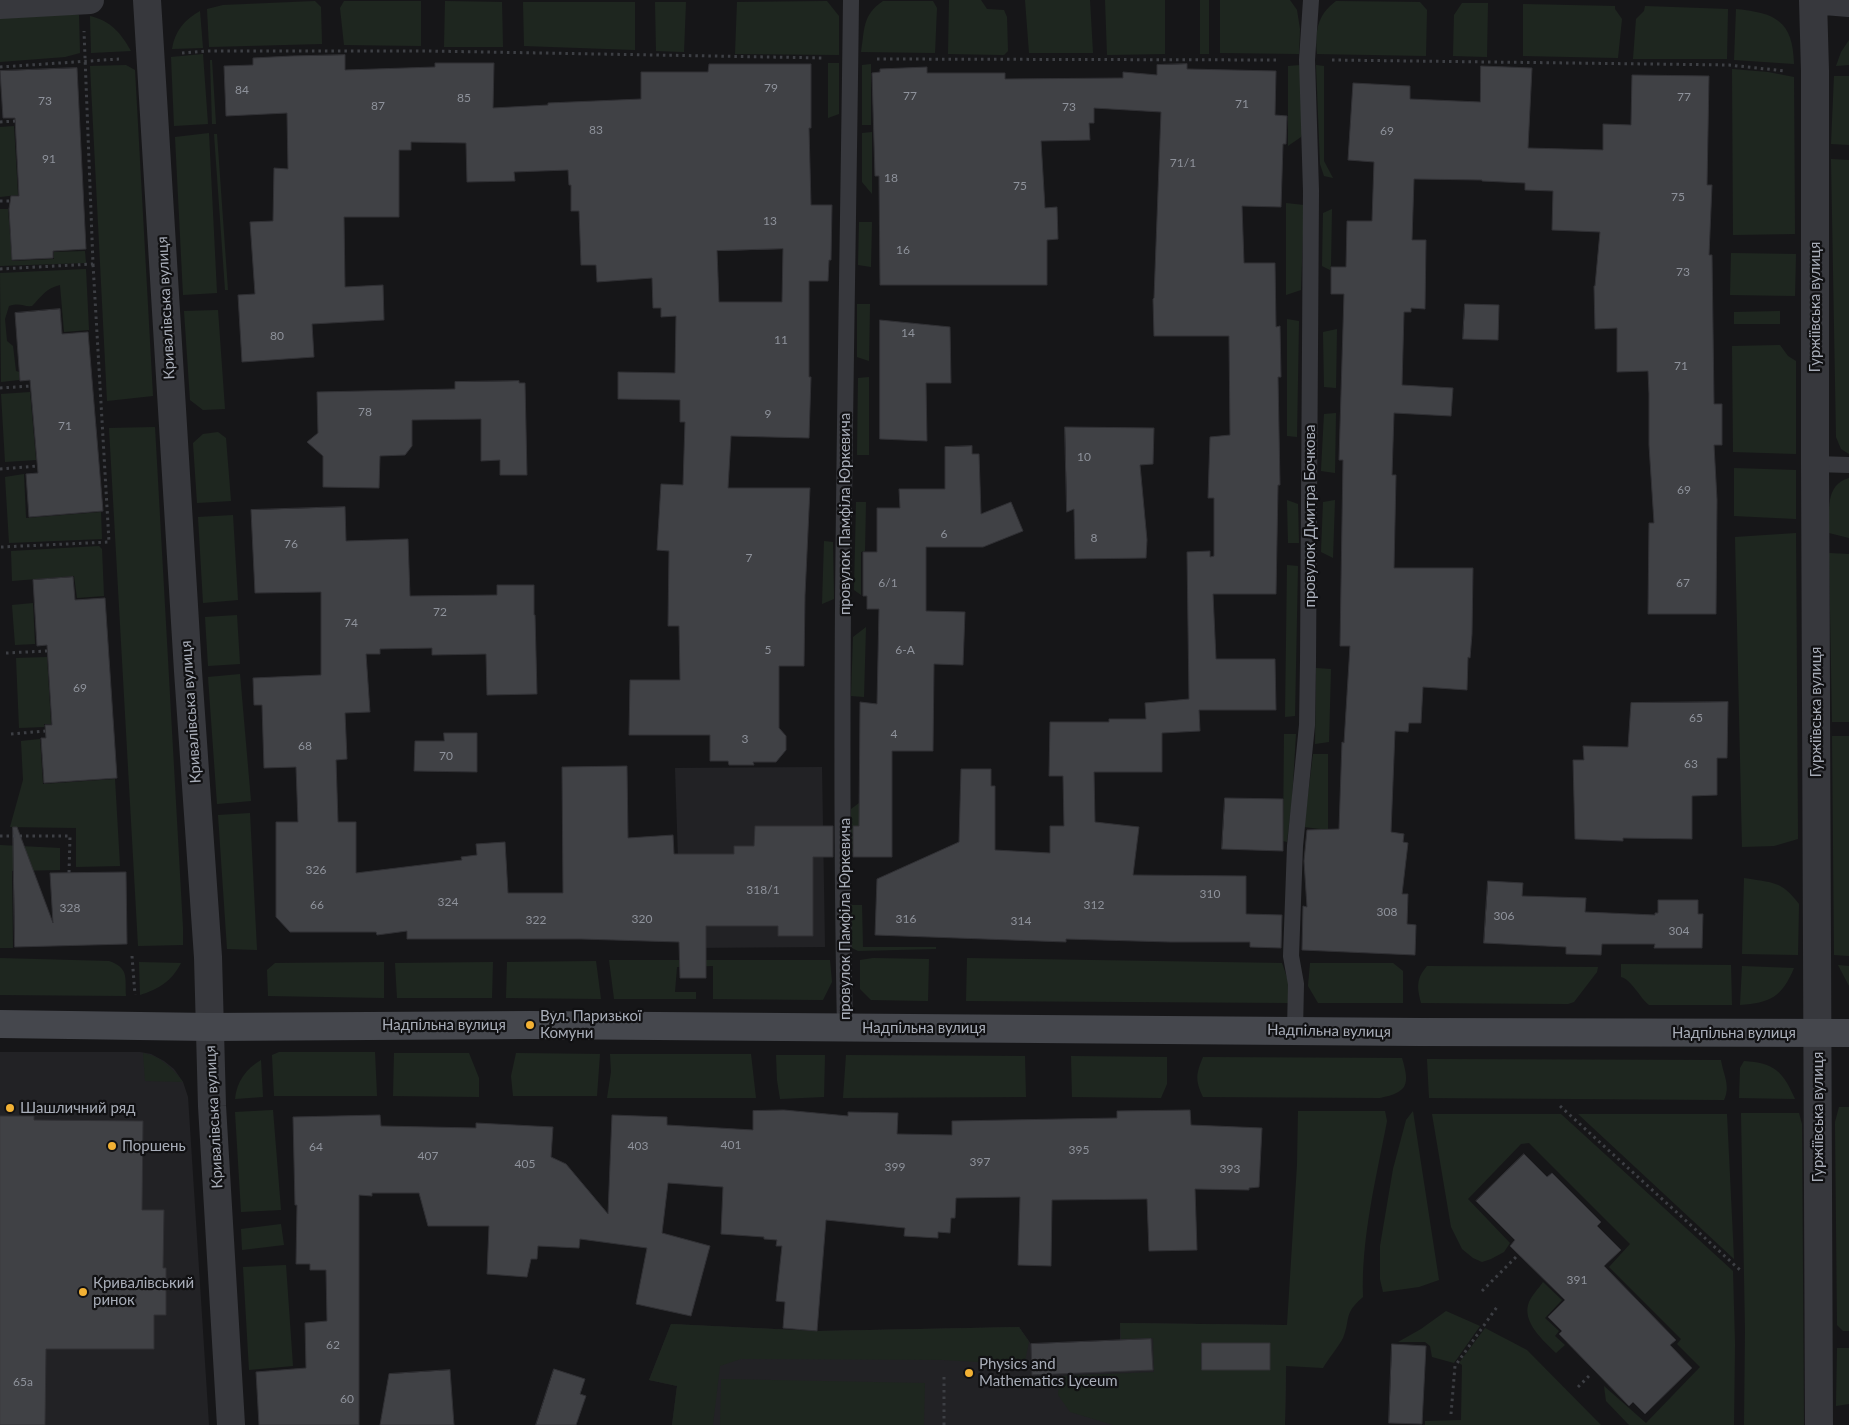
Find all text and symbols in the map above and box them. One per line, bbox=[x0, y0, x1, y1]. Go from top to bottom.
house number: 79 bbox=[764, 81, 778, 95]
house number: 84 bbox=[235, 83, 249, 97]
house number: 77 bbox=[903, 89, 917, 103]
house number: 77 bbox=[1677, 90, 1691, 104]
house number: 85 bbox=[457, 91, 471, 105]
house number: 73 bbox=[38, 94, 52, 108]
house number: 71 bbox=[1235, 97, 1249, 111]
house number: 87 bbox=[371, 99, 385, 113]
house number: 73 bbox=[1062, 100, 1076, 114]
house number: 83 bbox=[589, 123, 603, 137]
house number: 69 bbox=[1380, 124, 1394, 138]
house number: 91 bbox=[42, 152, 56, 166]
house number: 71/1 bbox=[1170, 156, 1196, 170]
house number: 18 bbox=[884, 171, 898, 185]
house number: 75 bbox=[1013, 179, 1027, 193]
house number: 75 bbox=[1671, 190, 1685, 204]
house number: 13 bbox=[763, 214, 777, 228]
street label: Кривалівська вулиця bbox=[153, 236, 179, 380]
street label: Гуржіївська вулиця bbox=[1806, 242, 1824, 372]
house number: 16 bbox=[896, 243, 910, 257]
house number: 73 bbox=[1676, 265, 1690, 279]
house number: 14 bbox=[901, 326, 915, 340]
house number: 80 bbox=[270, 329, 284, 343]
house number: 11 bbox=[774, 333, 788, 347]
house number: 71 bbox=[1674, 359, 1688, 373]
house number: 78 bbox=[358, 405, 372, 419]
house number: 9 bbox=[765, 407, 771, 421]
street label: провулок Памфіла Юркевича bbox=[836, 413, 854, 615]
house number: 71 bbox=[58, 419, 72, 433]
street label: провулок Дмитра Бочкова bbox=[1301, 424, 1319, 608]
house number: 10 bbox=[1077, 450, 1091, 464]
house number: 69 bbox=[1677, 483, 1691, 497]
house number: 6 bbox=[941, 527, 947, 541]
house number: 8 bbox=[1091, 531, 1097, 545]
house number: 76 bbox=[284, 537, 298, 551]
house number: 7 bbox=[746, 551, 752, 565]
house number: 6/1 bbox=[878, 576, 898, 590]
house number: 67 bbox=[1676, 576, 1690, 590]
house number: 72 bbox=[433, 605, 447, 619]
house number: 74 bbox=[344, 616, 358, 630]
street label: Кривалівська вулиця bbox=[177, 640, 205, 784]
house number: 5 bbox=[765, 643, 771, 657]
house number: 6-А bbox=[895, 643, 915, 657]
street label: Гуржіївська вулиця bbox=[1807, 647, 1825, 777]
house number: 69 bbox=[73, 681, 87, 695]
house number: 65 bbox=[1689, 711, 1703, 725]
house number: 4 bbox=[891, 727, 897, 741]
house number: 3 bbox=[742, 732, 748, 746]
house number: 68 bbox=[298, 739, 312, 753]
house number: 70 bbox=[439, 749, 453, 763]
house number: 63 bbox=[1684, 757, 1698, 771]
street label: провулок Памфіла Юркевича bbox=[836, 818, 854, 1020]
house number: 326 bbox=[306, 863, 326, 877]
house number: 318/1 bbox=[746, 883, 780, 897]
house number: 310 bbox=[1200, 887, 1220, 901]
house number: 324 bbox=[438, 895, 458, 909]
house number: 66 bbox=[310, 898, 324, 912]
house number: 312 bbox=[1084, 898, 1104, 912]
house number: 328 bbox=[60, 901, 80, 915]
house number: 308 bbox=[1377, 905, 1397, 919]
house number: 306 bbox=[1494, 909, 1514, 923]
house number: 320 bbox=[632, 912, 652, 926]
house number: 316 bbox=[896, 912, 916, 926]
house number: 322 bbox=[526, 913, 546, 927]
house number: 314 bbox=[1011, 914, 1031, 928]
house number: 304 bbox=[1669, 924, 1689, 938]
place label: Вул. Паризької Комуни bbox=[540, 1007, 642, 1042]
street label: Надпільна вулиця bbox=[382, 1016, 506, 1034]
marker: Вул. Паризької Комуни bbox=[524, 1019, 536, 1031]
street label: Надпільна вулиця bbox=[862, 1019, 986, 1037]
street label: Надпільна вулиця bbox=[1267, 1021, 1391, 1041]
street label: Надпільна вулиця bbox=[1672, 1024, 1796, 1042]
street label: Кривалівська вулиця bbox=[201, 1045, 227, 1189]
street label: Гуржіївська вулиця bbox=[1809, 1052, 1827, 1182]
place label: Шашличний ряд bbox=[20, 1099, 135, 1117]
marker: Шашличний ряд bbox=[4, 1102, 16, 1114]
place label: Поршень bbox=[122, 1137, 186, 1155]
house number: 401 bbox=[721, 1138, 741, 1152]
house number: 403 bbox=[628, 1139, 648, 1153]
marker: Поршень bbox=[106, 1140, 118, 1152]
house number: 64 bbox=[309, 1140, 323, 1154]
house number: 395 bbox=[1069, 1143, 1089, 1157]
house number: 407 bbox=[418, 1149, 438, 1163]
house number: 397 bbox=[970, 1155, 990, 1169]
house number: 405 bbox=[515, 1157, 535, 1171]
house number: 399 bbox=[885, 1160, 905, 1174]
house number: 393 bbox=[1220, 1162, 1240, 1176]
house number: 391 bbox=[1567, 1273, 1587, 1287]
place label: Кривалівський ринок bbox=[93, 1274, 194, 1309]
marker: Кривалівський ринок bbox=[77, 1286, 89, 1298]
house number: 62 bbox=[326, 1338, 340, 1352]
place label: Physics and Mathematics Lyceum bbox=[979, 1355, 1118, 1390]
marker: Physics and Mathematics Lyceum bbox=[963, 1367, 975, 1379]
house number: 65а bbox=[13, 1375, 33, 1389]
house number: 60 bbox=[340, 1392, 354, 1406]

